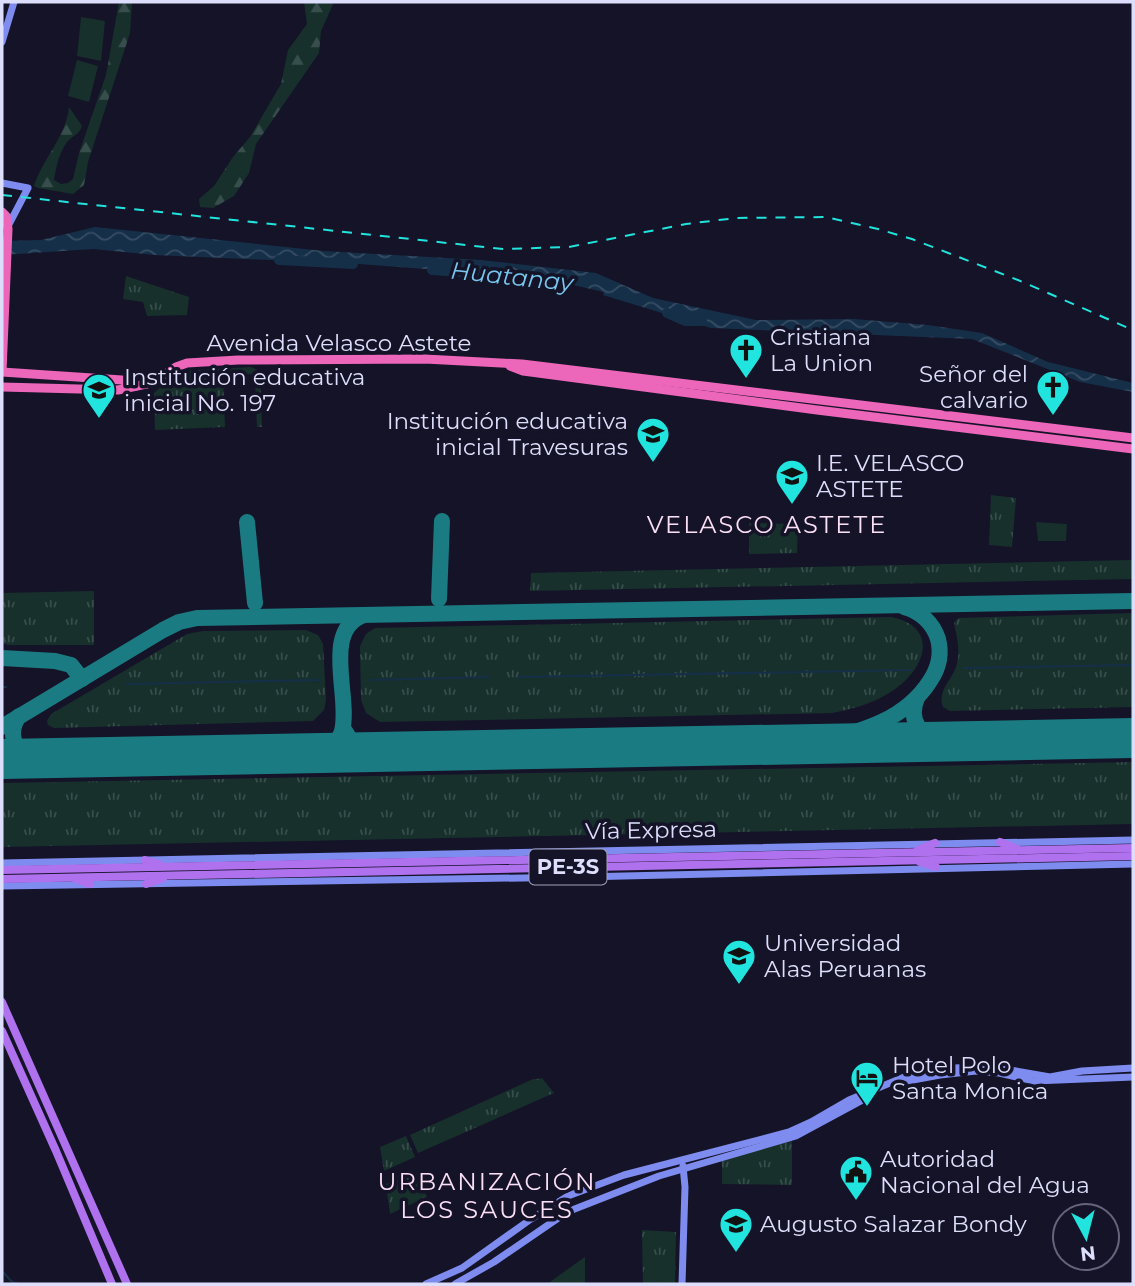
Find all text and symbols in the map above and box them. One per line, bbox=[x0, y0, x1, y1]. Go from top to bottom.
water label: Huatanay bbox=[449, 256, 577, 298]
place label: Cristiana La Union bbox=[770, 323, 873, 377]
street label: Avenida Velasco Astete bbox=[207, 329, 471, 357]
church icon: Cristiana La Union bbox=[727, 331, 765, 380]
place label: Señor del calvario bbox=[919, 360, 1028, 414]
place label: Institución educativa inicial No. 197 bbox=[124, 363, 365, 417]
church icon: Señor del calvario bbox=[1034, 368, 1072, 417]
school or university icon: Institución educativa inicial No. 197 bbox=[80, 371, 118, 420]
place label: Institución educativa inicial Travesuras bbox=[387, 407, 628, 461]
school or university icon: Institución educativa inicial Travesuras bbox=[634, 415, 672, 464]
place label: I.E. VELASCO ASTETE bbox=[816, 449, 964, 503]
school or university icon: I.E. VELASCO ASTETE bbox=[773, 457, 811, 506]
district label: VELASCO ASTETE bbox=[647, 510, 887, 539]
street label: Vía Expresa bbox=[585, 815, 717, 845]
road number: PE-3S bbox=[530, 850, 606, 884]
place label: Universidad Alas Peruanas bbox=[764, 929, 926, 983]
school or university icon: Universidad Alas Peruanas bbox=[720, 937, 758, 986]
place label: Hotel Polo Santa Monica bbox=[892, 1051, 1048, 1105]
hotel icon: Hotel Polo Santa Monica bbox=[848, 1059, 886, 1108]
place label: Autoridad Nacional del Agua bbox=[880, 1145, 1090, 1199]
public building icon: Autoridad Nacional del Agua bbox=[837, 1153, 875, 1202]
district label: URBANIZACIÓN LOS SAUCES bbox=[378, 1167, 596, 1224]
north arrow bbox=[1051, 1202, 1121, 1272]
school or university icon: Augusto Salazar Bondy bbox=[717, 1205, 755, 1254]
place label: Augusto Salazar Bondy bbox=[760, 1210, 1027, 1238]
text: N bbox=[1079, 1241, 1097, 1266]

